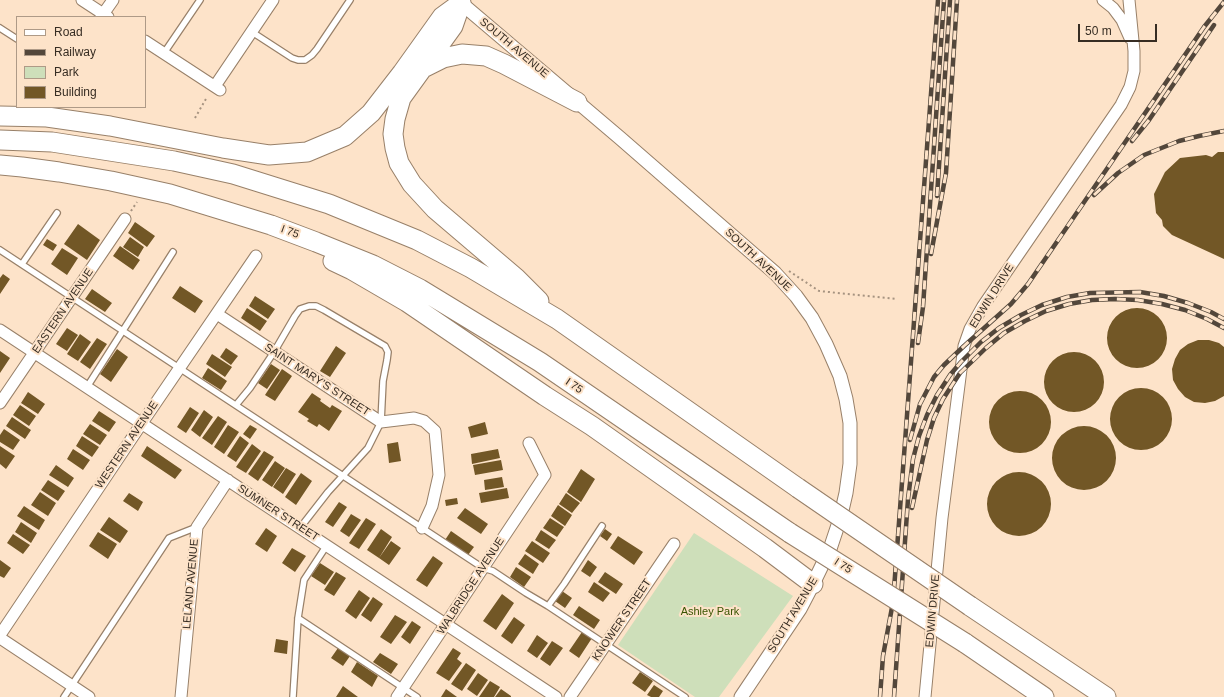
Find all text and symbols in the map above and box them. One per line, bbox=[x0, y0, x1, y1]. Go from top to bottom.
street label: SOUTH AVENUE bbox=[477, 15, 551, 81]
legend bbox=[16, 16, 146, 108]
scale bar bbox=[1080, 16, 1159, 42]
text: 50 m bbox=[1085, 24, 1112, 38]
text: Road bbox=[54, 25, 83, 39]
text: Railway bbox=[54, 45, 96, 59]
text: Park bbox=[54, 65, 79, 79]
text: Building bbox=[54, 85, 97, 99]
street label: I 75 bbox=[279, 223, 301, 241]
street label: SOUTH AVENUE bbox=[722, 226, 794, 294]
street label: EDWIN DRIVE bbox=[967, 261, 1017, 331]
street label: EASTERN AVENUE bbox=[30, 266, 96, 356]
street label: SAINT MARY'S STREET bbox=[262, 341, 372, 419]
street label: I 75 bbox=[563, 375, 585, 397]
street label: WESTERN AVENUE bbox=[93, 399, 161, 491]
street label: SUMNER STREET bbox=[235, 482, 321, 544]
street label: WALBRIDGE AVENUE bbox=[435, 535, 507, 637]
street label: LELAND AVENUE bbox=[180, 538, 202, 630]
street label: I 75 bbox=[832, 556, 854, 576]
street label: EDWIN DRIVE bbox=[923, 574, 943, 648]
street label: SOUTH AVENUE bbox=[765, 575, 821, 655]
street label: KNOWER STREET bbox=[590, 577, 654, 663]
park label: Ashley Park bbox=[681, 605, 739, 619]

